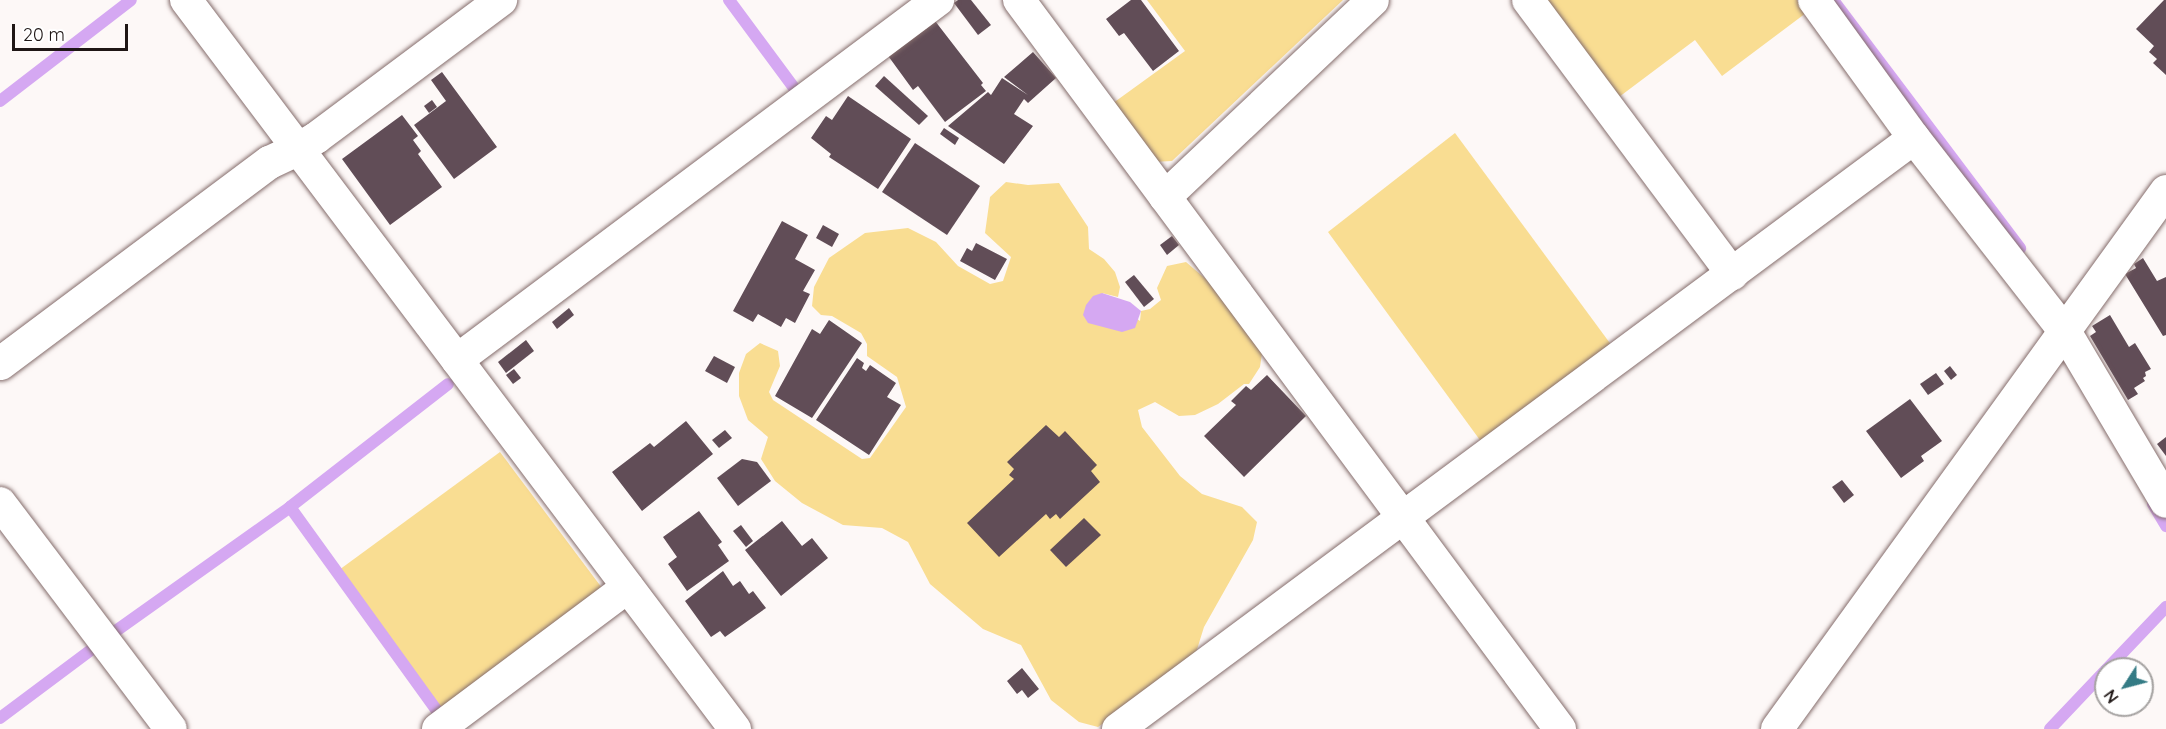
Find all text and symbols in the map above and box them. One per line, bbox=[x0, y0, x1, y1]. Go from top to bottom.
scale bar bbox=[15, 12, 130, 50]
text: 20 m bbox=[23, 23, 65, 46]
north arrow bbox=[2094, 657, 2154, 717]
text: N bbox=[2100, 686, 2123, 707]

